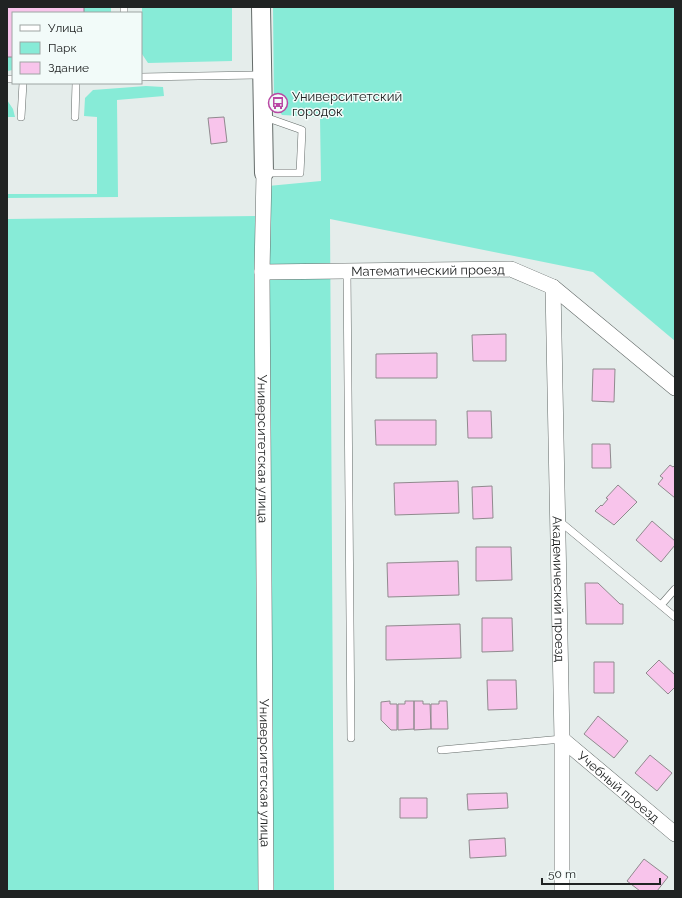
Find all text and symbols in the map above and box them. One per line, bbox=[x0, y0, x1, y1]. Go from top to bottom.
legend bbox=[12, 12, 142, 84]
text: Улица bbox=[48, 21, 83, 35]
text: Парк bbox=[48, 41, 77, 55]
text: Здание bbox=[48, 61, 89, 75]
place label: Университетский городок bbox=[292, 89, 402, 119]
bus stop icon: Университетский городок bbox=[267, 92, 289, 114]
street label: Математический проезд bbox=[351, 262, 505, 279]
street label: Университетская улица bbox=[255, 375, 271, 523]
street label: Академический проезд bbox=[550, 516, 567, 663]
street label: Университетская улица bbox=[257, 699, 273, 847]
street label: Учебный проезд bbox=[574, 748, 663, 826]
scale bar bbox=[542, 860, 660, 886]
text: 50 m bbox=[548, 867, 576, 881]

